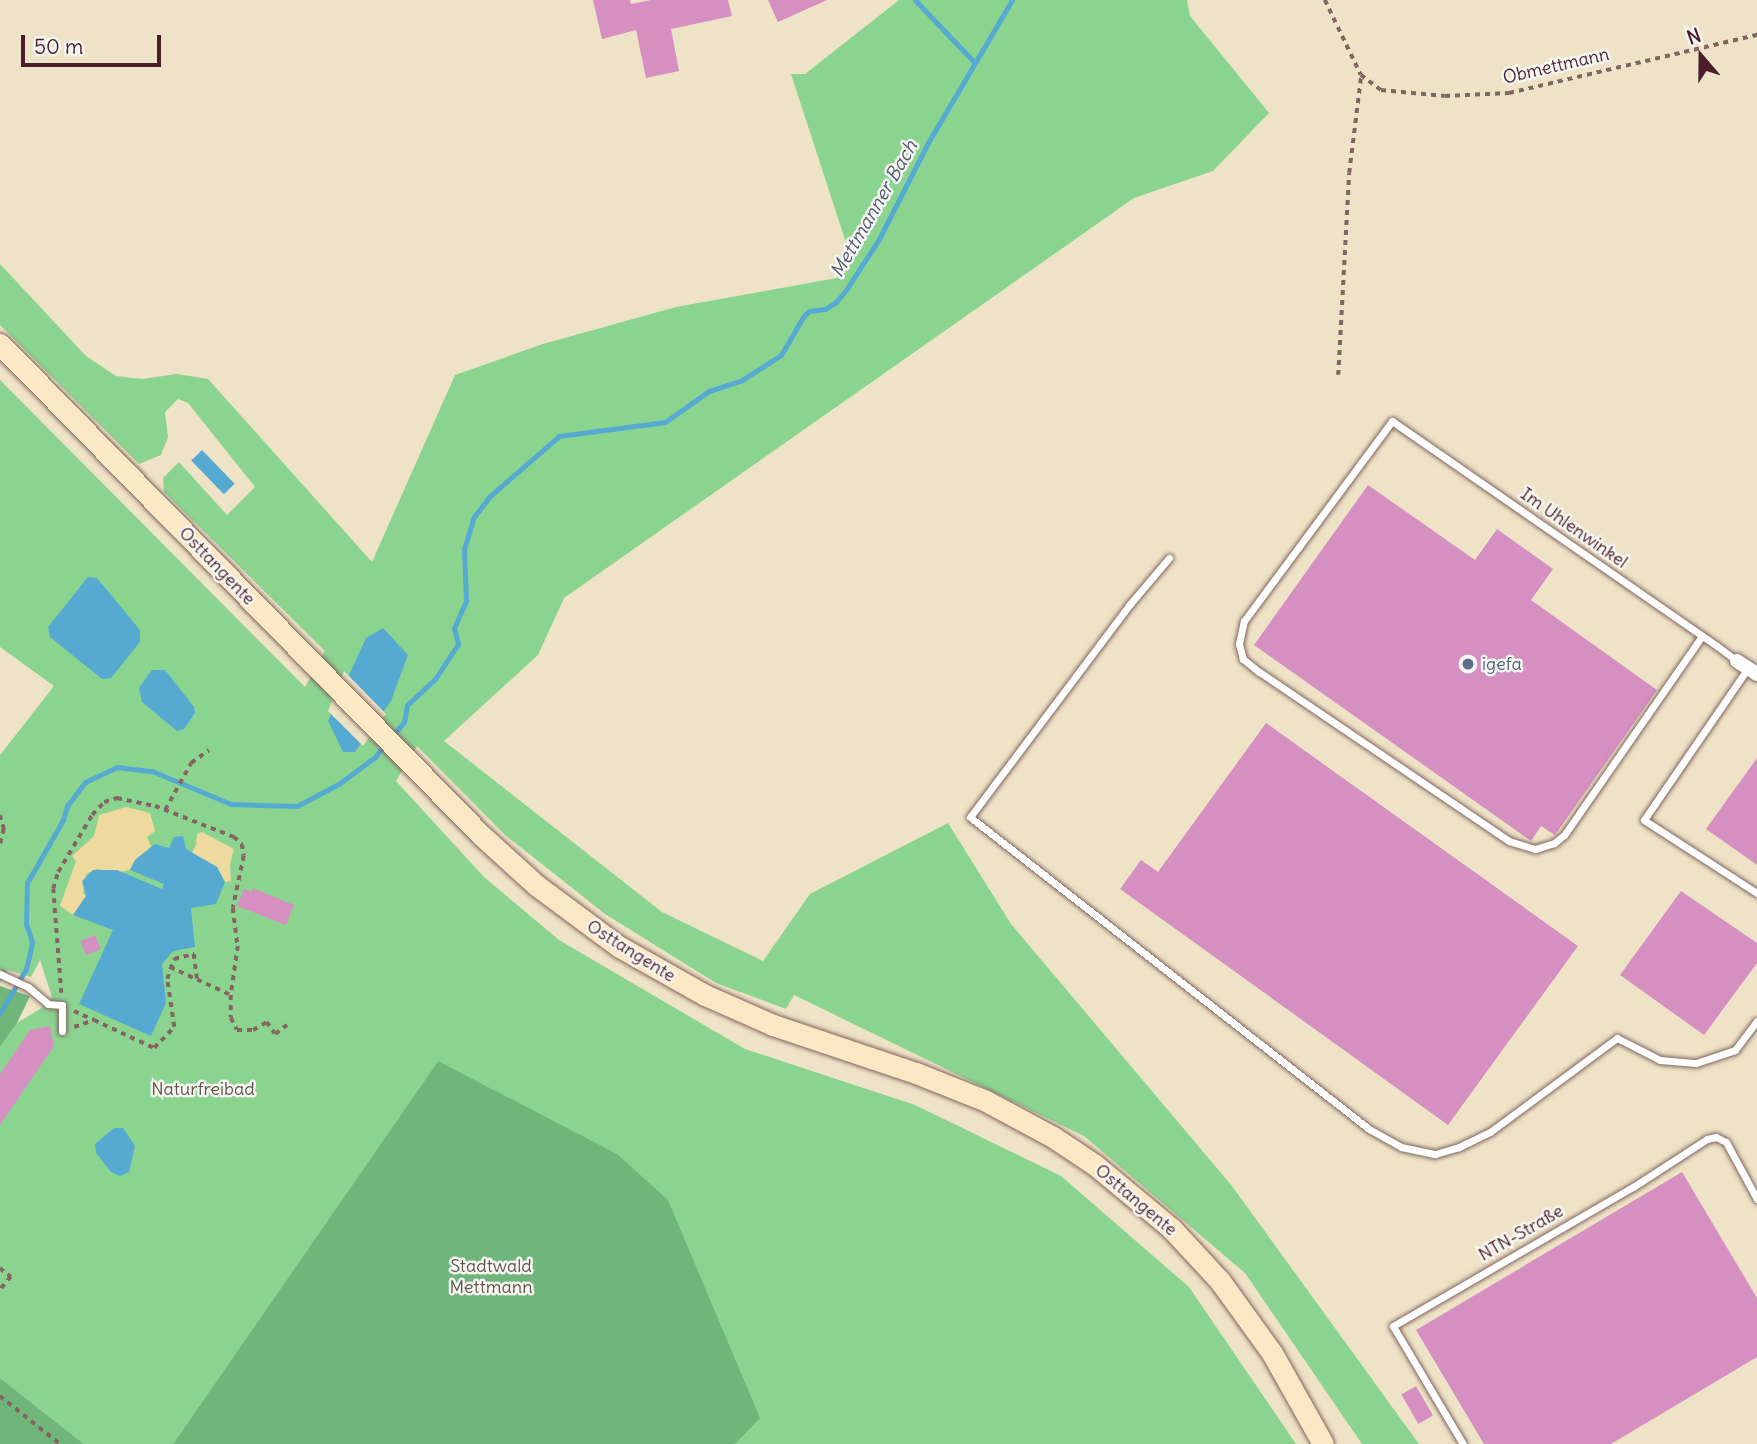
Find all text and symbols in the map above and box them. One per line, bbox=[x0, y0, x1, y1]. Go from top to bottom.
scale bar bbox=[24, 21, 164, 65]
north arrow bbox=[1666, 21, 1736, 91]
text: N bbox=[1684, 23, 1704, 50]
text: 50 m bbox=[34, 33, 83, 60]
street label: Obmettmann bbox=[1501, 43, 1611, 89]
water label: Mettmanner Bach bbox=[826, 137, 922, 281]
street label: Im Uhlenwinkel bbox=[1516, 483, 1632, 573]
street label: Osttangente bbox=[174, 522, 260, 610]
place label: igefa bbox=[1482, 653, 1522, 675]
marker: igefa bbox=[1460, 656, 1476, 672]
street label: Osttangente bbox=[583, 915, 679, 987]
park label: Naturfreibad bbox=[151, 1078, 255, 1100]
street label: Osttangente bbox=[1091, 1159, 1181, 1241]
street label: NTN-Straße bbox=[1475, 1200, 1567, 1266]
park label: Stadtwald Mettmann bbox=[449, 1256, 533, 1298]

